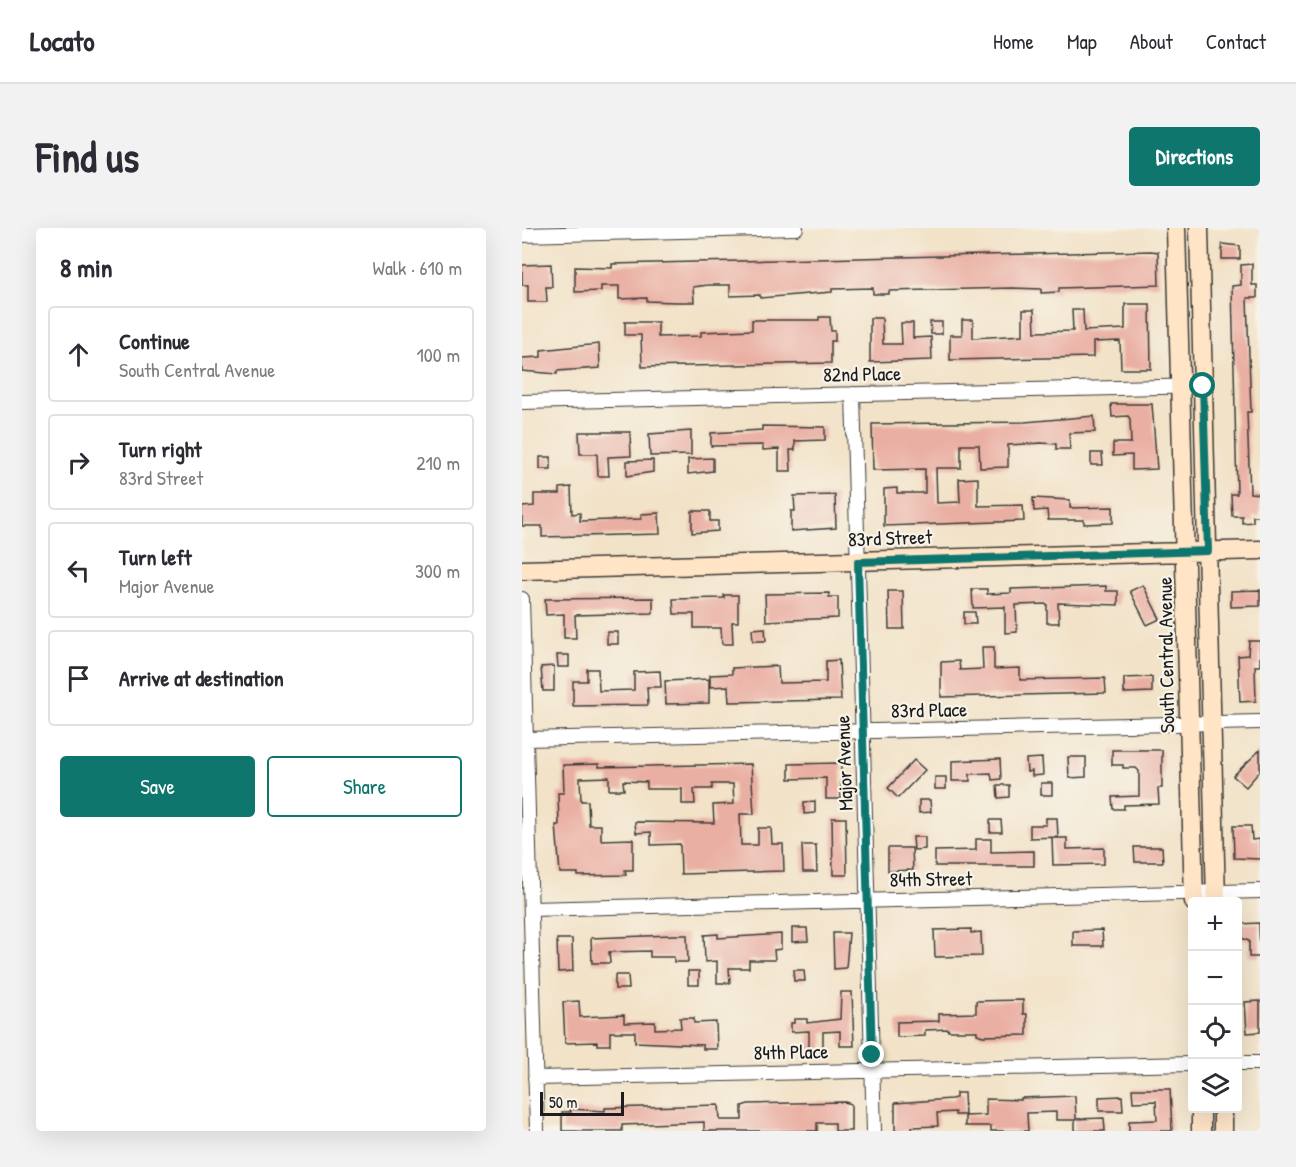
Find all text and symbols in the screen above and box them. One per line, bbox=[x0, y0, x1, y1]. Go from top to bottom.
text: Locato bbox=[30, 22, 94, 60]
text: Home bbox=[993, 27, 1034, 56]
text: Map bbox=[1067, 27, 1097, 56]
text: About bbox=[1130, 27, 1173, 56]
text: Contact bbox=[1206, 27, 1266, 56]
button: Directions bbox=[1129, 127, 1260, 186]
text: Find us bbox=[36, 128, 139, 185]
text: 8 min bbox=[60, 250, 113, 285]
text: Walk · 610 m bbox=[373, 254, 462, 281]
text: Continue bbox=[119, 326, 190, 356]
icon: ahead bbox=[62, 338, 95, 371]
text: 100 m bbox=[417, 341, 460, 368]
text: South Central Avenue bbox=[119, 356, 275, 383]
street label: 82nd Place bbox=[823, 359, 901, 388]
route start bbox=[1189, 372, 1215, 398]
text: Turn right bbox=[119, 434, 202, 464]
icon: right bbox=[62, 446, 95, 479]
text: 210 m bbox=[416, 449, 460, 476]
text: 83rd Street bbox=[119, 464, 203, 491]
street label: 83rd Street bbox=[847, 522, 934, 552]
text: Turn left bbox=[119, 542, 192, 572]
icon: left bbox=[62, 554, 95, 587]
text: 300 m bbox=[415, 557, 460, 584]
text: Major Avenue bbox=[119, 572, 215, 599]
street label: South Central Avenue bbox=[1151, 577, 1180, 733]
icon: arrive bbox=[62, 662, 95, 695]
text: Arrive at destination bbox=[119, 663, 284, 693]
street label: 83rd Place bbox=[891, 695, 967, 724]
street label: Major Avenue bbox=[828, 715, 859, 811]
button: Save bbox=[60, 756, 255, 817]
button: Share bbox=[267, 756, 462, 817]
street label: 84th Street bbox=[889, 864, 974, 893]
map controls bbox=[1188, 897, 1242, 1113]
button: + bbox=[1188, 897, 1242, 951]
button: − bbox=[1188, 951, 1242, 1005]
button: locate bbox=[1188, 1005, 1242, 1059]
street label: 84th Place bbox=[753, 1037, 829, 1066]
route end bbox=[858, 1041, 884, 1067]
button: layers bbox=[1188, 1059, 1242, 1113]
scale bar bbox=[540, 1089, 624, 1116]
text: 50 m bbox=[549, 1091, 578, 1113]

